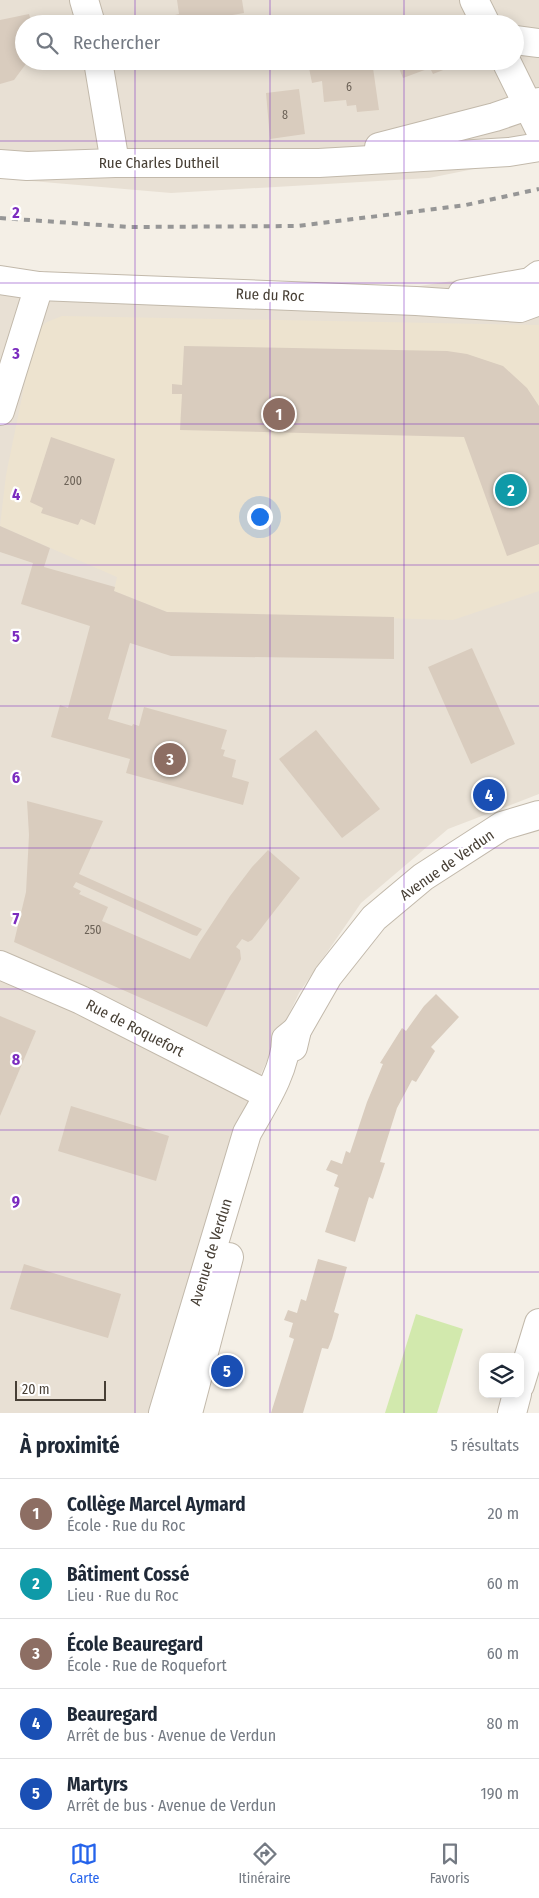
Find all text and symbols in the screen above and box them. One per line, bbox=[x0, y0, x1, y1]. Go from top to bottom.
search box bbox=[15, 15, 524, 70]
icon: search bbox=[33, 29, 61, 57]
text: Rechercher bbox=[73, 31, 160, 54]
house number: 6 bbox=[346, 80, 352, 94]
house number: 8 bbox=[282, 108, 288, 122]
street label: Rue Charles Dutheil bbox=[99, 154, 219, 172]
text: 2 bbox=[11, 203, 20, 222]
street label: Rue du Roc bbox=[235, 285, 305, 305]
text: 3 bbox=[11, 344, 20, 363]
pin: 1 bbox=[263, 395, 295, 433]
pin: 2 bbox=[495, 471, 527, 509]
house number: 200 bbox=[64, 474, 82, 488]
text: 4 bbox=[12, 485, 20, 504]
your location bbox=[247, 504, 273, 530]
text: 5 bbox=[12, 627, 20, 646]
pin: 3 bbox=[154, 740, 186, 778]
text: 6 bbox=[12, 768, 20, 787]
pin: 4 bbox=[473, 776, 505, 814]
street label: Avenue de Verdun bbox=[396, 826, 498, 904]
text: 7 bbox=[13, 909, 20, 928]
house number: 250 bbox=[84, 923, 102, 937]
street label: Rue de Roquefort bbox=[83, 996, 187, 1060]
text: 8 bbox=[12, 1050, 21, 1069]
text: 9 bbox=[12, 1192, 20, 1211]
street label: Avenue de Verdun bbox=[186, 1196, 236, 1308]
pin: 5 bbox=[211, 1352, 243, 1390]
map controls bbox=[479, 1353, 524, 1398]
button: layers bbox=[479, 1353, 524, 1398]
scale bar bbox=[15, 1378, 106, 1401]
text: 20 m bbox=[22, 1381, 50, 1398]
text: À proximité bbox=[20, 1433, 120, 1459]
text: 5 résultats bbox=[450, 1436, 519, 1455]
text: Collège Marcel Aymard bbox=[67, 1493, 246, 1516]
text: 1 bbox=[33, 1504, 39, 1523]
text: 20 m bbox=[488, 1504, 519, 1523]
text: École · Rue du Roc bbox=[67, 1516, 185, 1535]
text: Bâtiment Cossé bbox=[67, 1563, 189, 1586]
text: 2 bbox=[32, 1574, 40, 1593]
text: 60 m bbox=[487, 1574, 519, 1593]
text: Lieu · Rue du Roc bbox=[67, 1586, 179, 1605]
text: École Beauregard bbox=[67, 1633, 203, 1656]
text: 3 bbox=[32, 1644, 40, 1663]
text: 60 m bbox=[487, 1644, 519, 1663]
text: École · Rue de Roquefort bbox=[67, 1656, 227, 1675]
text: Beauregard bbox=[67, 1703, 158, 1726]
text: 4 bbox=[32, 1714, 40, 1733]
text: 80 m bbox=[487, 1714, 519, 1733]
text: Arrêt de bus · Avenue de Verdun bbox=[67, 1726, 276, 1745]
text: Martyrs bbox=[67, 1773, 128, 1796]
text: 5 bbox=[32, 1784, 40, 1803]
text: 190 m bbox=[481, 1784, 519, 1803]
text: Arrêt de bus · Avenue de Verdun bbox=[67, 1796, 276, 1815]
tab: Carte bbox=[69, 1840, 99, 1887]
tab: Itinéraire bbox=[238, 1840, 291, 1887]
tab: Favoris bbox=[430, 1840, 470, 1887]

